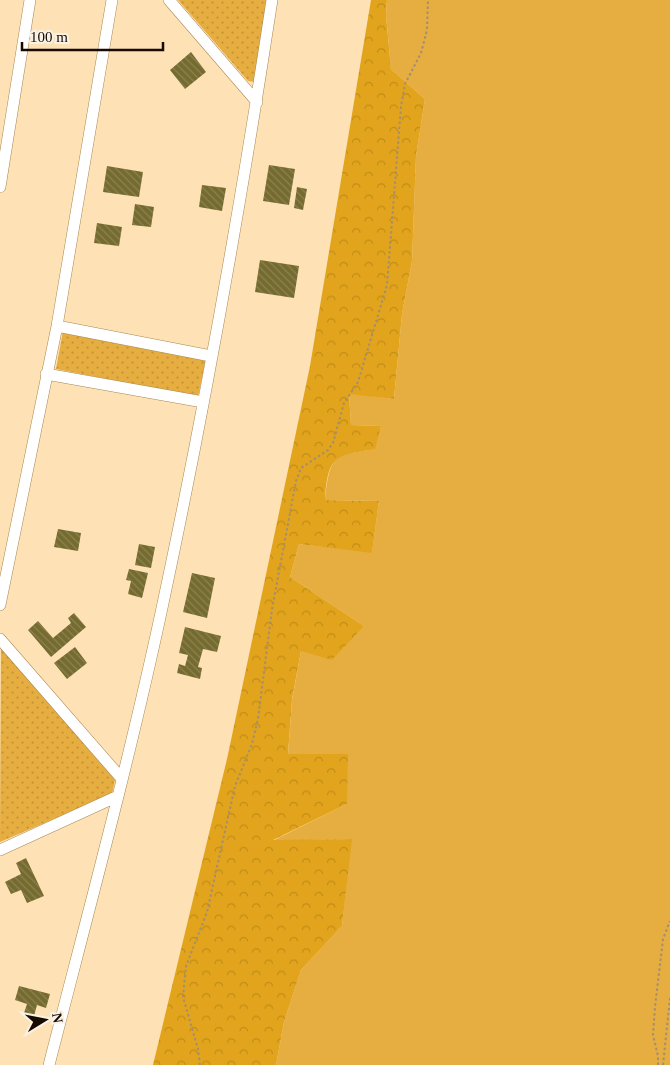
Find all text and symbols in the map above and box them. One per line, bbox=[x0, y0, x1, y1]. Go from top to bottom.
scale bar bbox=[22, 20, 164, 52]
text: 100 m bbox=[30, 29, 68, 45]
north arrow bbox=[20, 995, 70, 1045]
text: N bbox=[49, 1012, 66, 1024]

